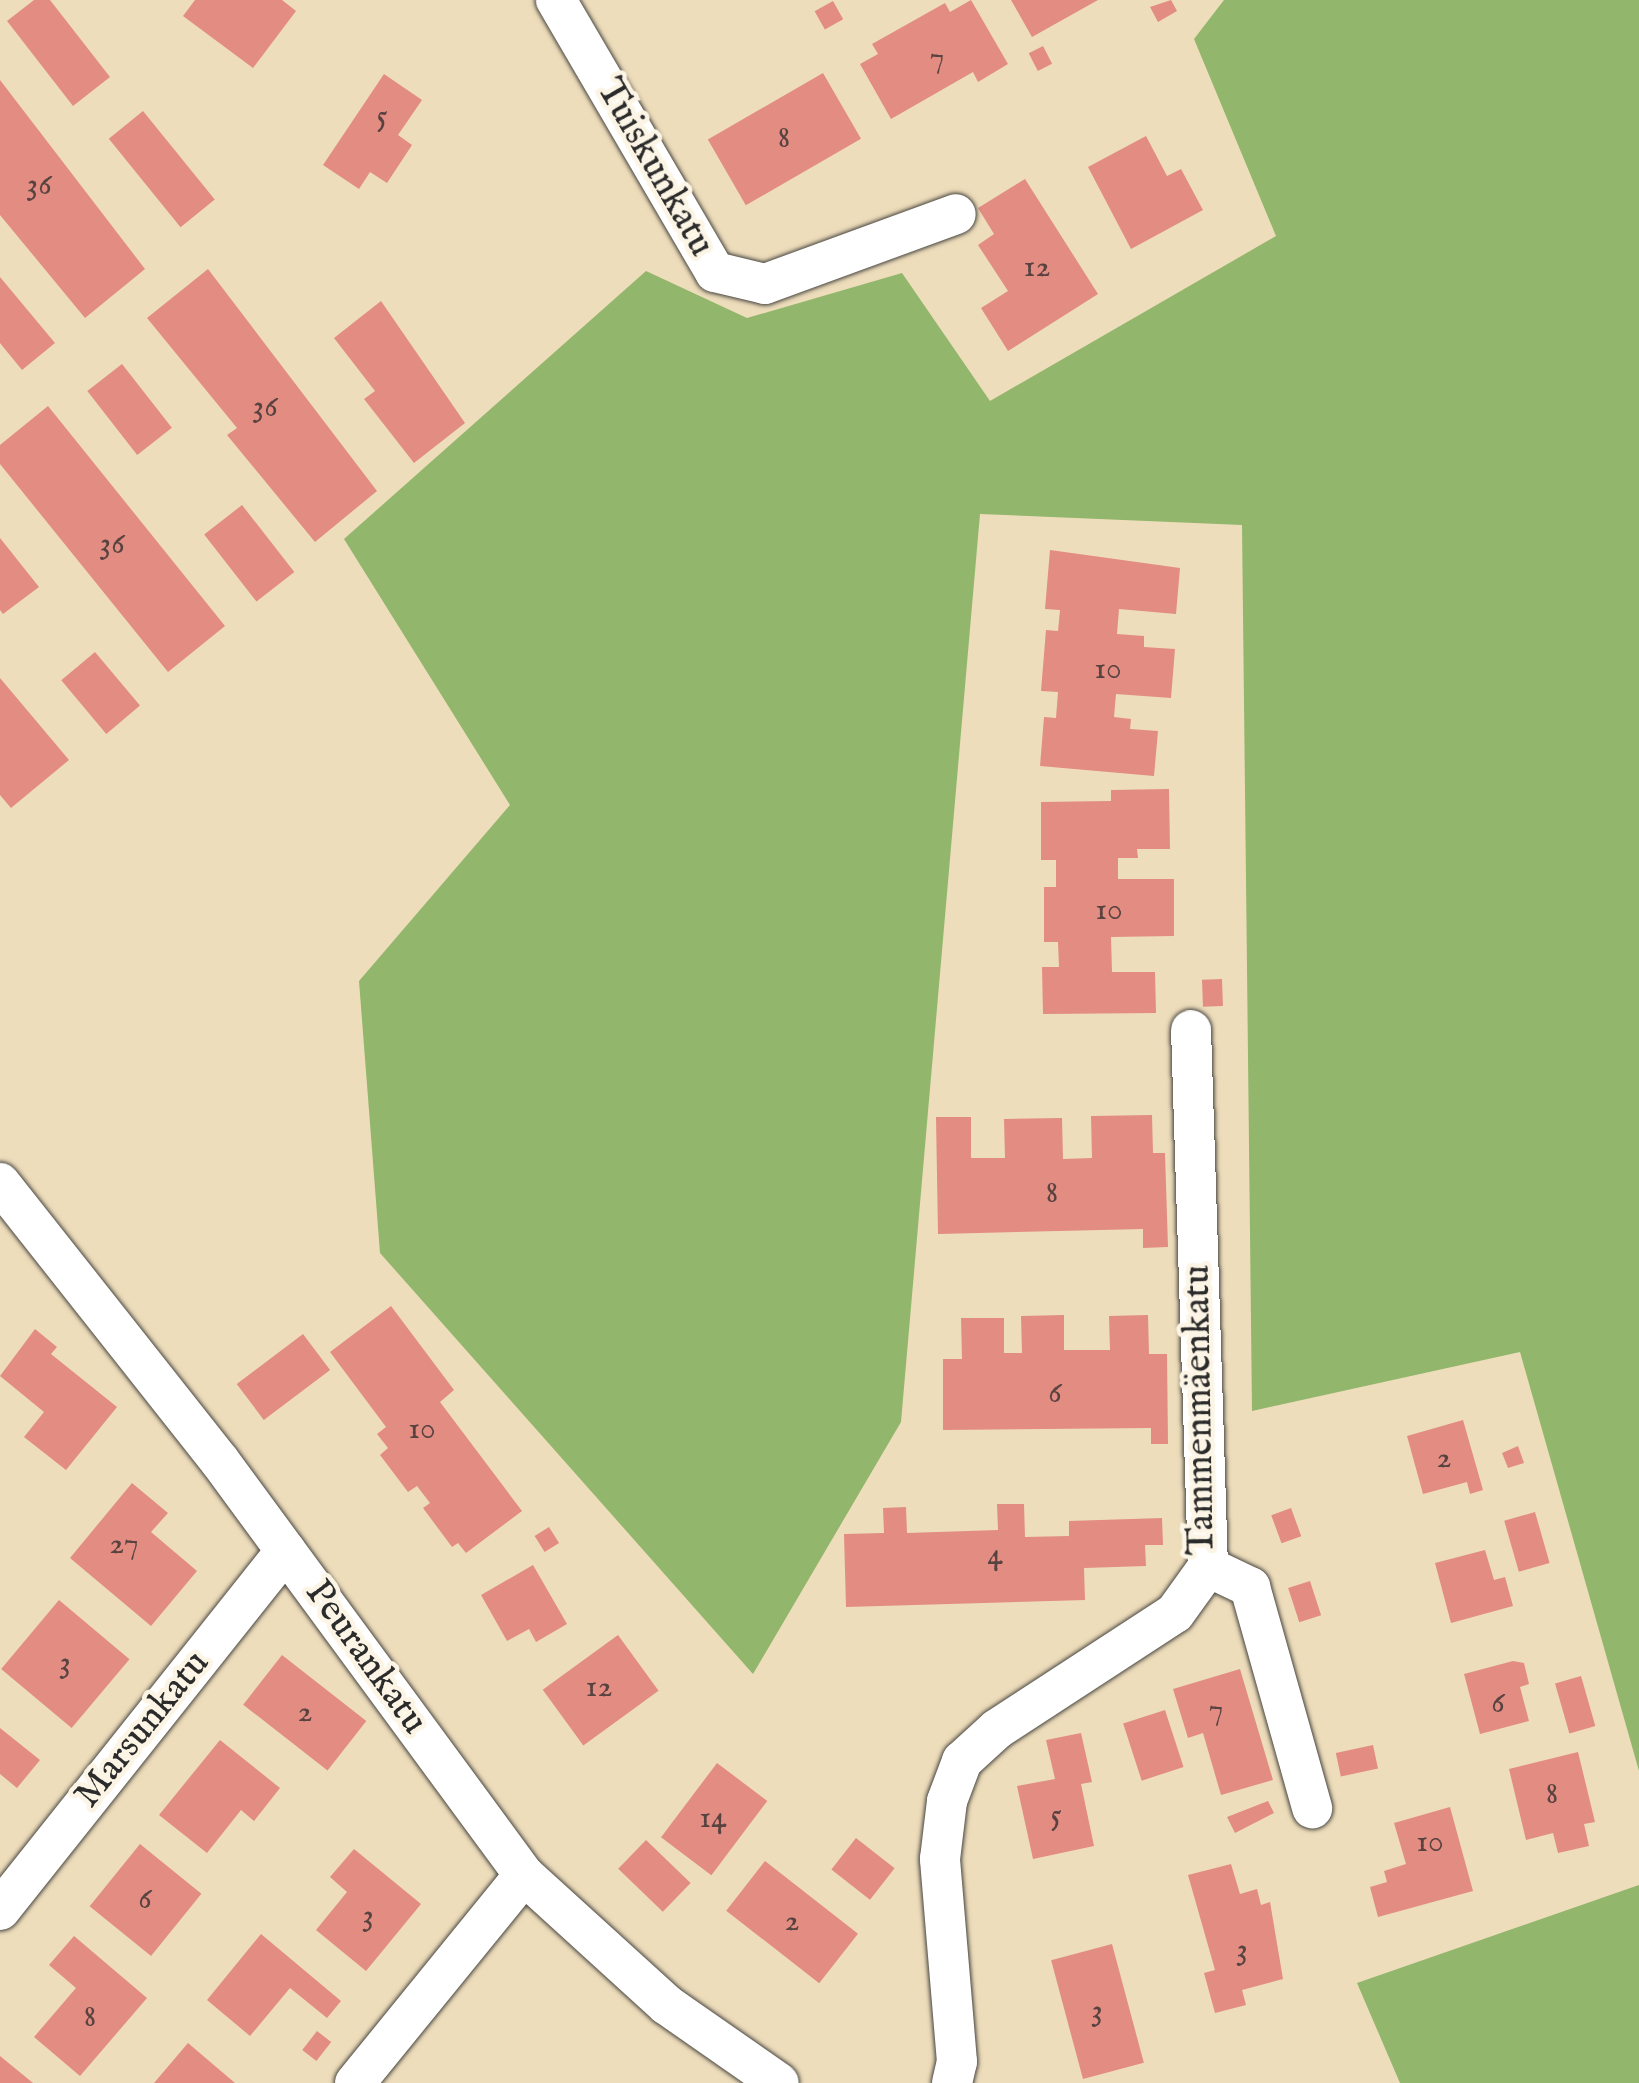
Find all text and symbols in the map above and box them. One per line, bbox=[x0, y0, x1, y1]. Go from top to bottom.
house number: 7 bbox=[930, 40, 944, 78]
street label: Tuiskunkatu bbox=[585, 71, 723, 265]
house number: 5 bbox=[376, 98, 388, 136]
house number: 8 bbox=[778, 120, 790, 158]
house number: 36 bbox=[26, 167, 52, 205]
house number: 12 bbox=[1024, 249, 1050, 287]
house number: 36 bbox=[252, 389, 278, 427]
house number: 36 bbox=[99, 526, 125, 564]
house number: 10 bbox=[1094, 651, 1122, 689]
house number: 10 bbox=[1095, 892, 1123, 930]
house number: 8 bbox=[1046, 1175, 1058, 1213]
street label: Tammenmäenkatu bbox=[1176, 1264, 1226, 1556]
house number: 6 bbox=[1048, 1375, 1062, 1413]
house number: 10 bbox=[408, 1411, 436, 1449]
house number: 2 bbox=[1436, 1440, 1452, 1478]
house number: 27 bbox=[109, 1526, 139, 1564]
house number: 4 bbox=[987, 1537, 1003, 1575]
street label: Peurankatu bbox=[294, 1572, 436, 1744]
street label: Marsunkatu bbox=[66, 1642, 220, 1818]
house number: 3 bbox=[59, 1645, 71, 1683]
house number: 12 bbox=[586, 1669, 612, 1707]
house number: 6 bbox=[1491, 1685, 1505, 1723]
house number: 7 bbox=[1209, 1692, 1223, 1730]
house number: 2 bbox=[297, 1694, 313, 1732]
house number: 8 bbox=[1546, 1776, 1558, 1814]
house number: 5 bbox=[1050, 1797, 1062, 1835]
house number: 14 bbox=[699, 1800, 727, 1838]
house number: 10 bbox=[1416, 1824, 1444, 1862]
house number: 6 bbox=[138, 1881, 152, 1919]
house number: 3 bbox=[362, 1898, 374, 1936]
house number: 2 bbox=[784, 1903, 800, 1941]
house number: 3 bbox=[1236, 1932, 1248, 1970]
house number: 3 bbox=[1091, 1993, 1103, 2031]
house number: 8 bbox=[84, 1999, 96, 2037]

